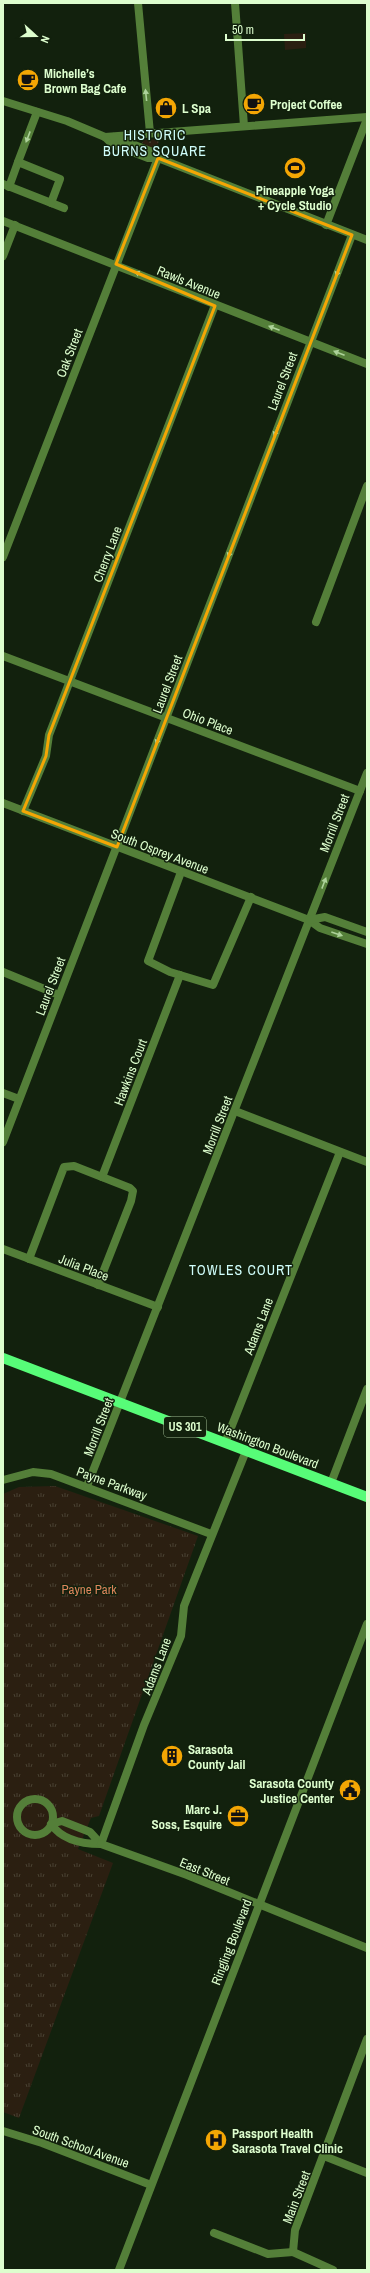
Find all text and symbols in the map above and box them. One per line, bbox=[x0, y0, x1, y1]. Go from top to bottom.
north arrow bbox=[16, 16, 56, 56]
scale bar bbox=[226, 16, 304, 42]
text: 50 m bbox=[232, 22, 254, 38]
text: N bbox=[38, 34, 53, 45]
place label: Michelle’s Brown Bag Cafe bbox=[44, 65, 126, 97]
cafe icon: Michelle’s Brown Bag Cafe bbox=[15, 67, 41, 93]
one-way arrow bbox=[143, 89, 150, 101]
cafe icon: Project Coffee bbox=[241, 91, 267, 117]
shop icon: L Spa bbox=[153, 95, 179, 121]
place label: Project Coffee bbox=[270, 96, 342, 113]
place label: L Spa bbox=[182, 100, 211, 117]
district label: HISTORIC BURNS SQUARE bbox=[103, 126, 207, 160]
one-way arrow bbox=[24, 131, 30, 143]
sports icon: Pineapple Yoga + Cycle Studio bbox=[282, 155, 308, 181]
place label: Pineapple Yoga + Cycle Studio bbox=[256, 182, 334, 214]
street label: Rawls Avenue bbox=[154, 262, 223, 303]
one-way arrow bbox=[335, 265, 341, 277]
one-way arrow bbox=[134, 271, 146, 277]
one-way arrow bbox=[267, 325, 279, 331]
street label: Oak Street bbox=[52, 326, 87, 380]
street label: Laurel Street bbox=[264, 350, 301, 413]
one-way arrow bbox=[332, 350, 344, 356]
one-way arrow bbox=[273, 426, 279, 438]
street label: Cherry Lane bbox=[89, 524, 126, 585]
one-way arrow bbox=[226, 547, 232, 559]
street label: Laurel Street bbox=[149, 653, 186, 716]
street label: Ohio Place bbox=[180, 704, 236, 739]
one-way arrow bbox=[155, 734, 161, 746]
street label: Morrill Street bbox=[316, 792, 353, 855]
street label: South Osprey Avenue bbox=[108, 825, 211, 878]
one-way arrow bbox=[321, 877, 327, 889]
one-way arrow bbox=[332, 931, 344, 937]
street label: Laurel Street bbox=[32, 955, 69, 1018]
street label: Hawkins Court bbox=[110, 1036, 151, 1108]
street label: Morrill Street bbox=[199, 1094, 236, 1157]
street label: Julia Place bbox=[56, 1250, 111, 1285]
district label: TOWLES COURT bbox=[189, 1261, 293, 1279]
street label: Adams Lane bbox=[239, 1295, 277, 1358]
street label: Morrill Street bbox=[80, 1396, 117, 1459]
road number: US 301 bbox=[164, 1417, 206, 1437]
street label: Washington Boulevard bbox=[215, 1418, 321, 1473]
street label: Payne Parkway bbox=[74, 1463, 150, 1504]
park label: Payne Park bbox=[61, 1581, 117, 1598]
street label: Adams Lane bbox=[137, 1635, 175, 1698]
place label: Sarasota County Jail bbox=[188, 1741, 245, 1773]
building icon: Sarasota County Jail bbox=[159, 1743, 185, 1769]
place label: Sarasota County Justice Center bbox=[249, 1775, 335, 1807]
public building icon: Sarasota County Justice Center bbox=[337, 1777, 363, 1803]
place label: Marc J. Soss, Esquire bbox=[151, 1801, 222, 1833]
office icon: Marc J. Soss, Esquire bbox=[225, 1803, 251, 1829]
street label: East Street bbox=[177, 1854, 232, 1889]
street label: Ringling Boulevard bbox=[207, 1897, 256, 1988]
street label: South School Avenue bbox=[30, 2121, 132, 2172]
place label: Passport Health Sarasota Travel Clinic bbox=[232, 2125, 343, 2157]
hospital icon: Passport Health Sarasota Travel Clinic bbox=[203, 2127, 229, 2153]
street label: Main Street bbox=[279, 2168, 314, 2226]

